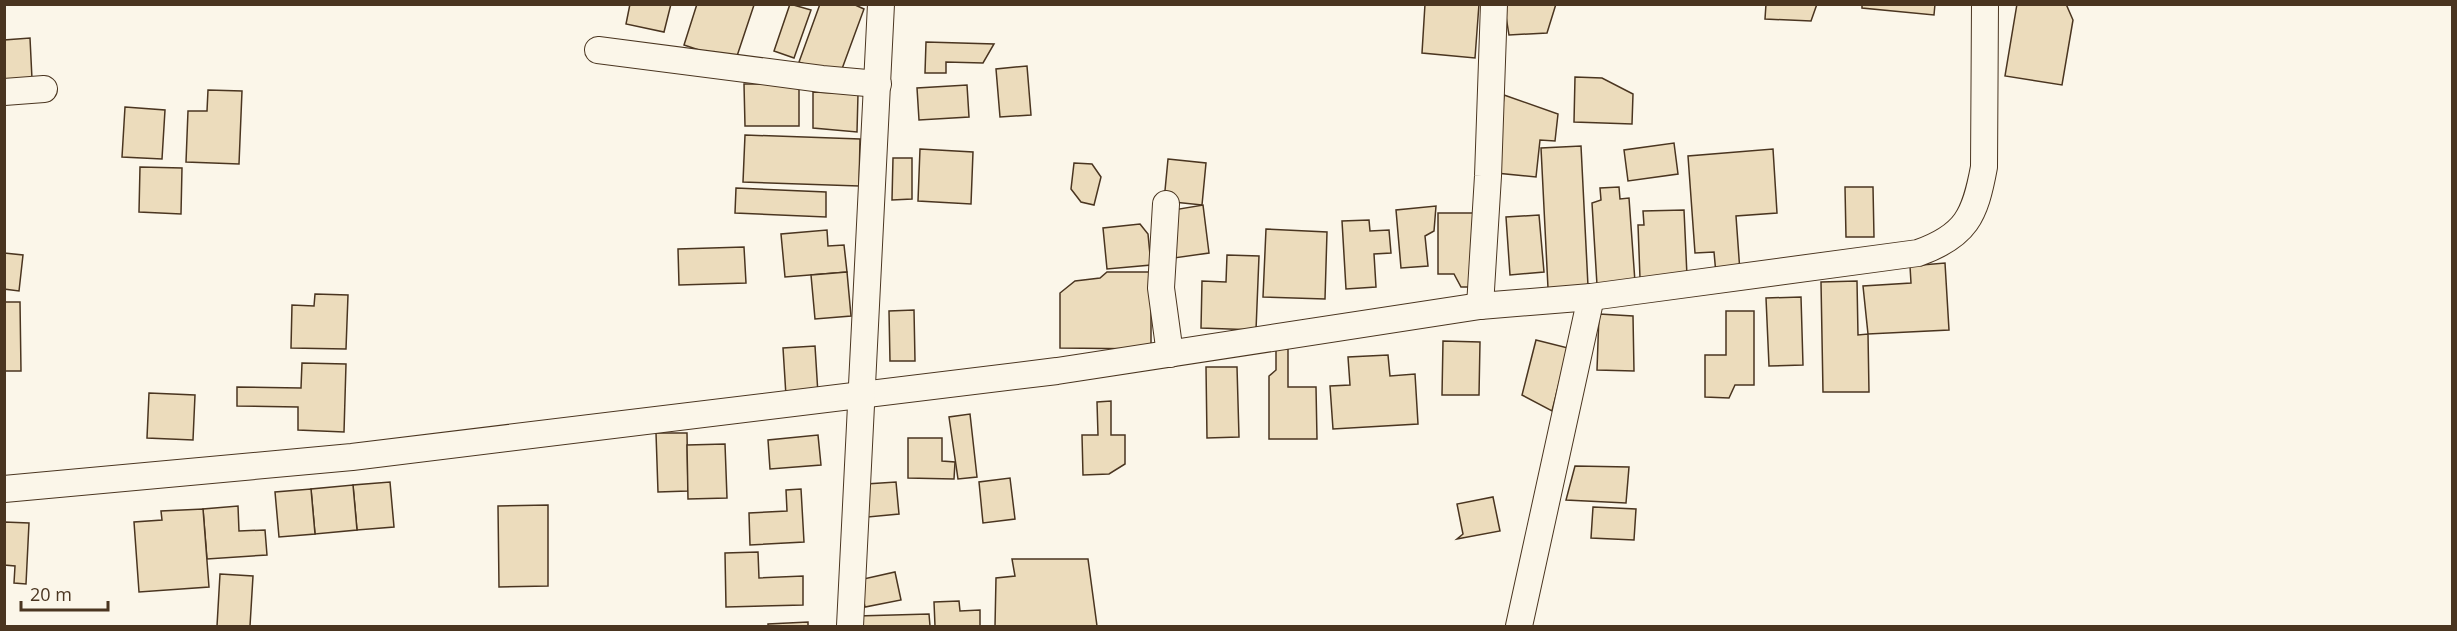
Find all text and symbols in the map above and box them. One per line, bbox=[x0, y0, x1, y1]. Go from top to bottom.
scale bar bbox=[21, 574, 108, 612]
text: 20 m bbox=[30, 582, 72, 606]

